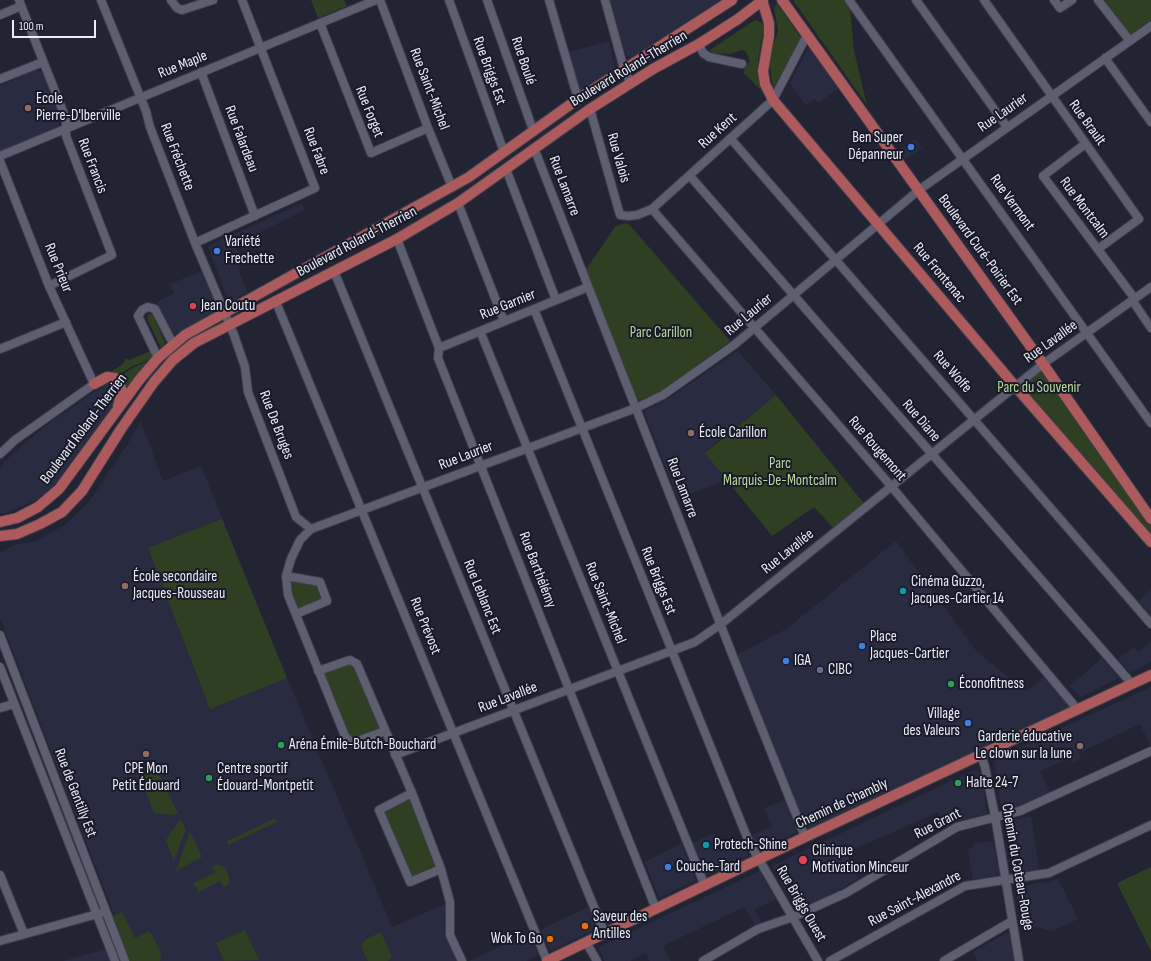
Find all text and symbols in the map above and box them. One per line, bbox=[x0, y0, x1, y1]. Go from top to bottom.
scale bar bbox=[14, 12, 98, 38]
text: 100 m bbox=[19, 19, 44, 34]
street label: Boulevard Roland-Therrien bbox=[567, 27, 691, 111]
street label: Rue Briggs Est bbox=[468, 34, 510, 108]
street label: Rue Boulé bbox=[506, 35, 540, 87]
street label: Rue Saint-Michel bbox=[405, 46, 453, 132]
street label: Rue Maple bbox=[156, 47, 210, 83]
street label: Rue Forget bbox=[351, 84, 387, 140]
street label: Rue Laurier bbox=[975, 89, 1031, 137]
place label: Ecole Pierre-D'Iberville bbox=[36, 90, 121, 125]
street label: Rue Brault bbox=[1065, 97, 1109, 149]
marker: Ecole Pierre-D'Iberville bbox=[23, 103, 33, 113]
street label: Rue Falardeau bbox=[220, 103, 262, 175]
street label: Rue Kent bbox=[695, 109, 741, 153]
street label: Rue Fréchette bbox=[156, 121, 198, 193]
street label: Rue Fabre bbox=[299, 125, 333, 177]
place label: Ben Super Dépanneur bbox=[848, 129, 903, 164]
street label: Rue Valois bbox=[602, 131, 634, 185]
street label: Rue Francis bbox=[73, 136, 111, 196]
marker: Ben Super Dépanneur bbox=[906, 142, 916, 152]
street label: Rue Lamarre bbox=[544, 153, 584, 219]
street label: Rue Vermont bbox=[986, 171, 1038, 235]
street label: Rue Montcalm bbox=[1055, 174, 1113, 242]
street label: Boulevard Curé-Poirier Est bbox=[934, 191, 1026, 309]
street label: Boulevard Roland-Therrien bbox=[294, 203, 420, 281]
place label: Variété Frechette bbox=[225, 233, 274, 268]
street label: Rue Frontenac bbox=[909, 239, 969, 307]
street label: Rue Prieur bbox=[40, 241, 76, 295]
marker: Variété Frechette bbox=[212, 246, 222, 256]
street label: Rue Garnier bbox=[477, 286, 539, 324]
street label: Rue Laurier bbox=[722, 290, 776, 340]
place label: Jean Coutu bbox=[201, 297, 255, 315]
marker: Jean Coutu bbox=[188, 301, 198, 311]
street label: Rue Lavallée bbox=[1021, 317, 1081, 367]
park label: Parc Carillon bbox=[630, 324, 692, 342]
street label: Rue Wolfe bbox=[929, 347, 975, 397]
street label: Boulevard Roland-Therrien bbox=[37, 370, 131, 488]
park label: Parc du Souvenir bbox=[997, 379, 1081, 397]
street label: Rue De Bruges bbox=[255, 388, 297, 462]
street label: Rue Diane bbox=[898, 396, 944, 446]
street label: Rue Rougemont bbox=[844, 413, 910, 485]
place label: École Carillon bbox=[699, 424, 767, 442]
marker: École Carillon bbox=[686, 428, 696, 438]
street label: Rue Laurier bbox=[436, 437, 496, 475]
street label: Rue Lamarre bbox=[662, 455, 702, 521]
park label: Parc Marquis-De-Montcalm bbox=[723, 455, 837, 490]
street label: Rue Lavallée bbox=[758, 526, 818, 578]
street label: Rue Barthélémy bbox=[514, 530, 560, 610]
street label: Rue Briggs Est bbox=[636, 545, 680, 617]
street label: Rue Leblanc Est bbox=[459, 557, 505, 637]
street label: Rue Saint-Michel bbox=[581, 560, 629, 646]
place label: École secondaire Jacques-Rousseau bbox=[133, 568, 225, 603]
place label: Cinéma Guzzo, Jacques-Cartier 14 bbox=[911, 573, 1004, 608]
marker: École secondaire Jacques-Rousseau bbox=[120, 581, 130, 591]
marker: Cinéma Guzzo, Jacques-Cartier 14 bbox=[898, 586, 908, 596]
street label: Rue Prévost bbox=[405, 595, 445, 657]
place label: Place Jacques-Cartier bbox=[870, 628, 949, 663]
marker: Place Jacques-Cartier bbox=[857, 641, 867, 651]
place label: IGA bbox=[794, 652, 811, 670]
marker: IGA bbox=[781, 656, 791, 666]
place label: CIBC bbox=[828, 661, 852, 679]
marker: CIBC bbox=[815, 665, 825, 675]
place label: Éconofitness bbox=[959, 675, 1024, 693]
street label: Rue Lavallée bbox=[476, 679, 540, 717]
marker: Éconofitness bbox=[946, 679, 956, 689]
place label: Village des Valeurs bbox=[903, 705, 960, 740]
marker: Village des Valeurs bbox=[963, 718, 973, 728]
place label: Garderie éducative Le clown sur la lune bbox=[975, 728, 1072, 763]
place label: Aréna Émile-Butch-Bouchard bbox=[289, 736, 436, 754]
marker: Aréna Émile-Butch-Bouchard bbox=[276, 740, 286, 750]
marker: Garderie éducative Le clown sur la lune bbox=[1075, 741, 1085, 751]
street label: Rue de Gentilly Est bbox=[50, 746, 100, 840]
marker: CPE Mon Petit Édouard bbox=[141, 749, 151, 759]
place label: CPE Mon Petit Édouard bbox=[112, 760, 180, 795]
place label: Centre sportif Édouard-Montpetit bbox=[217, 760, 314, 795]
marker: Centre sportif Édouard-Montpetit bbox=[204, 773, 214, 783]
place label: Halte 24-7 bbox=[966, 774, 1018, 792]
street label: Chemin de Chambly bbox=[793, 775, 891, 833]
marker: Halte 24-7 bbox=[953, 778, 963, 788]
street label: Chemin du Coteau-Rouge bbox=[997, 802, 1037, 932]
street label: Rue Grant bbox=[912, 805, 964, 843]
place label: Protech-Shine bbox=[714, 836, 787, 854]
marker: Protech-Shine bbox=[701, 840, 711, 850]
place label: Clinique Motivation Minceur bbox=[812, 842, 909, 877]
marker: Clinique Motivation Minceur bbox=[797, 854, 809, 866]
place label: Couche-Tard bbox=[676, 858, 740, 876]
marker: Couche-Tard bbox=[663, 862, 673, 872]
street label: Rue Briggs Ouest bbox=[772, 863, 830, 945]
street label: Rue Saint-Alexandre bbox=[866, 867, 964, 931]
place label: Saveur des Antilles bbox=[593, 908, 647, 943]
marker: Saveur des Antilles bbox=[580, 921, 590, 931]
place label: Wok To Go bbox=[491, 930, 542, 948]
marker: Wok To Go bbox=[545, 934, 555, 944]

